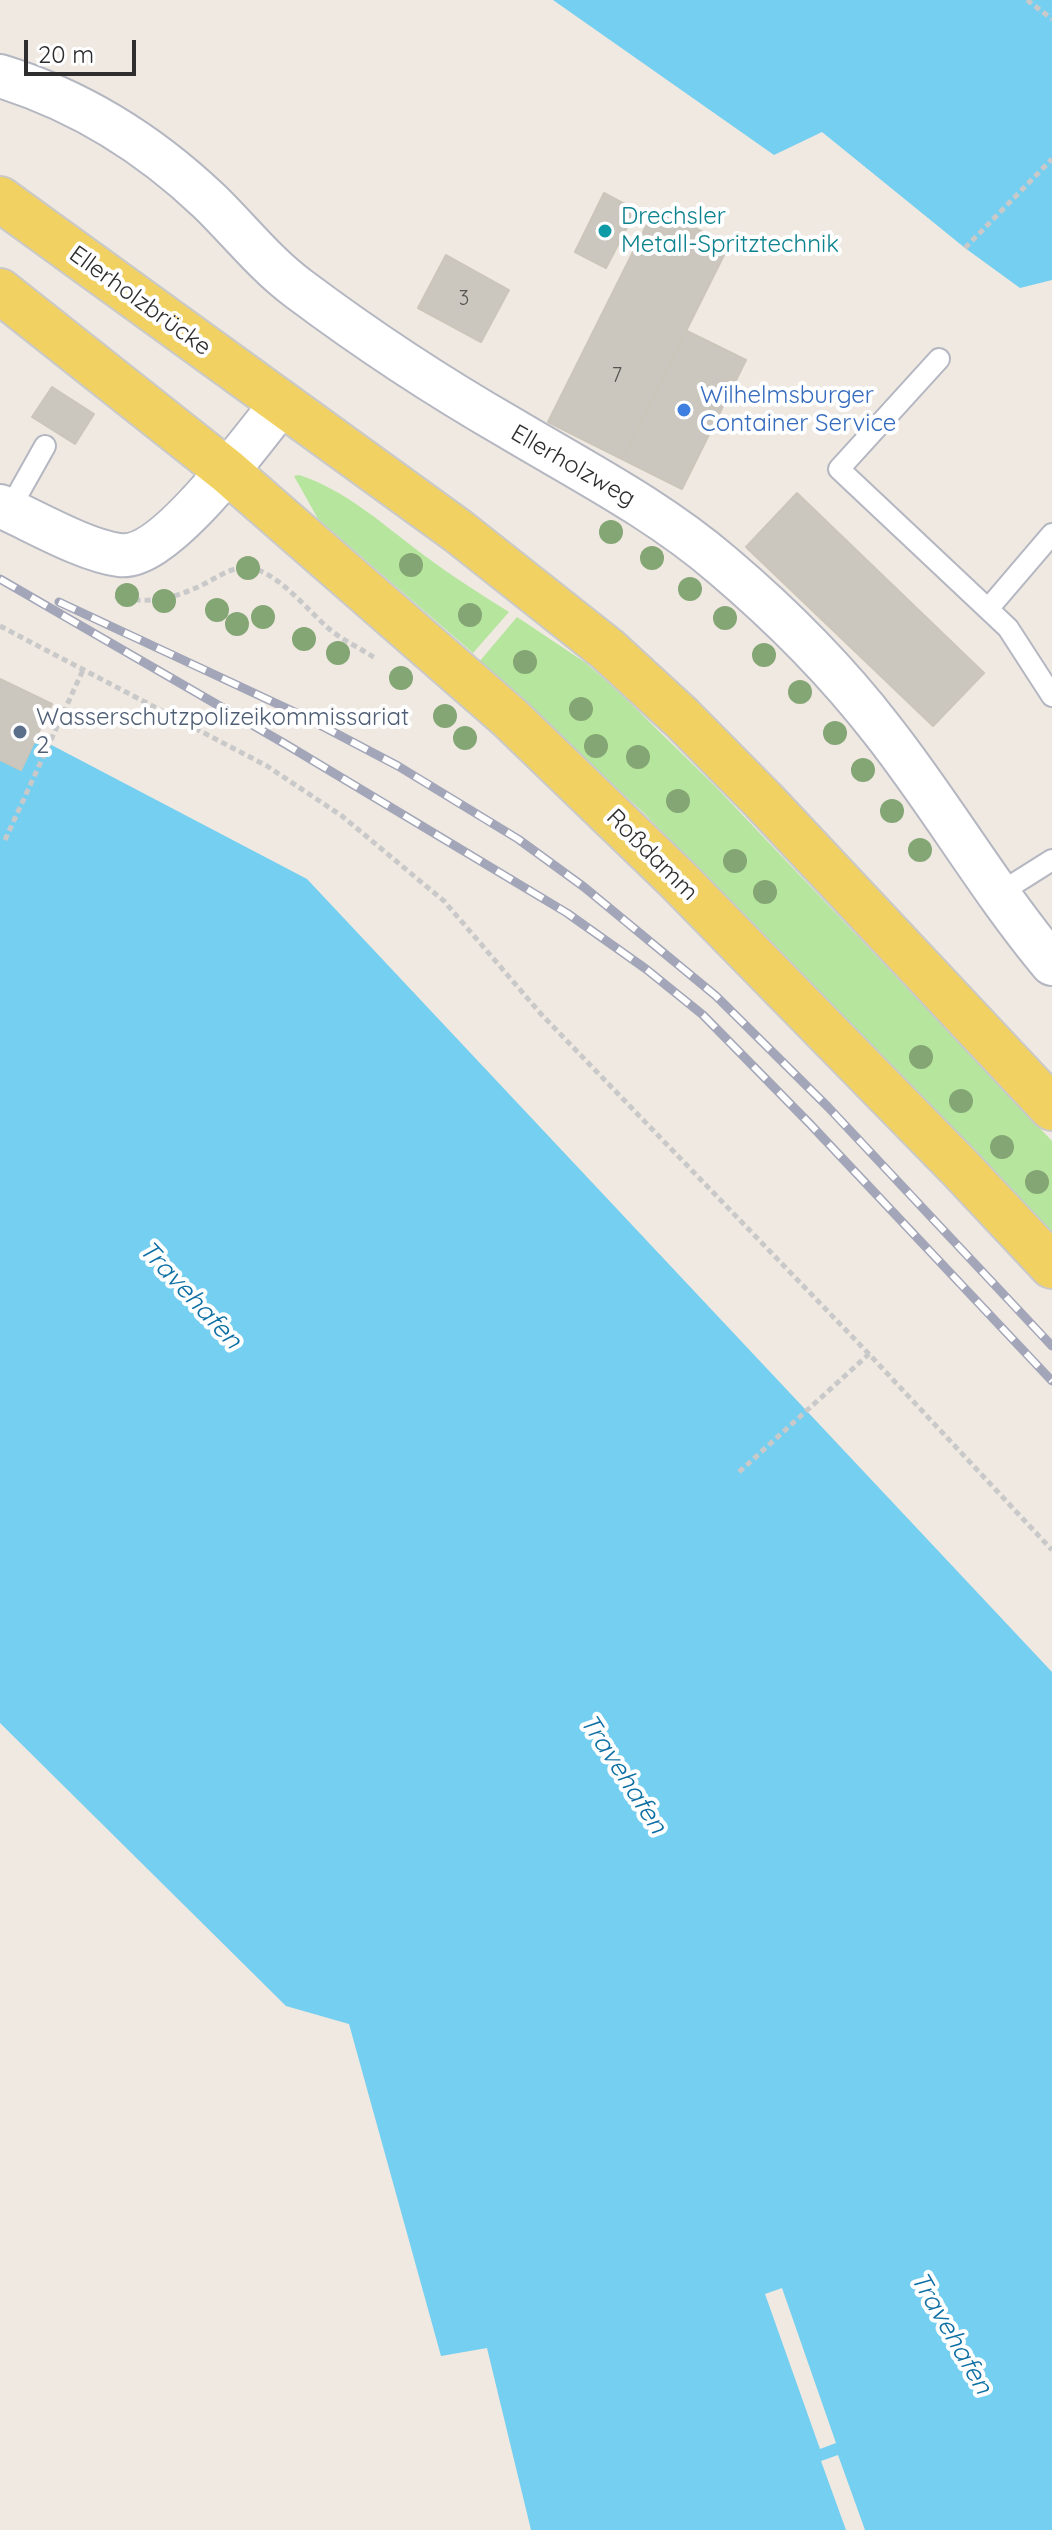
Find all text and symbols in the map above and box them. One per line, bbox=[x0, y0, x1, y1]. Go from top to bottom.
scale bar bbox=[28, 24, 140, 74]
text: 20 m bbox=[38, 39, 94, 69]
place label: Drechsler Metall-Spritztechnik bbox=[621, 203, 839, 259]
marker: Drechsler Metall-Spritztechnik bbox=[596, 222, 614, 240]
street label: Ellerholzbrücke bbox=[64, 240, 216, 362]
house number: 3 bbox=[459, 287, 469, 311]
house number: 7 bbox=[612, 364, 622, 388]
place label: Wilhelmsburger Container Service bbox=[700, 382, 896, 438]
marker: Wilhelmsburger Container Service bbox=[675, 401, 693, 419]
street label: Ellerholzweg bbox=[506, 419, 640, 513]
place label: Wasserschutzpolizeikommissariat 2 bbox=[36, 704, 409, 760]
marker: Wasserschutzpolizeikommissariat 2 bbox=[11, 723, 29, 741]
street label: Roßdamm bbox=[600, 803, 704, 907]
water label: Travehafen bbox=[132, 1235, 248, 1355]
water label: Travehafen bbox=[573, 1708, 673, 1840]
water label: Travehafen bbox=[903, 2266, 999, 2400]

